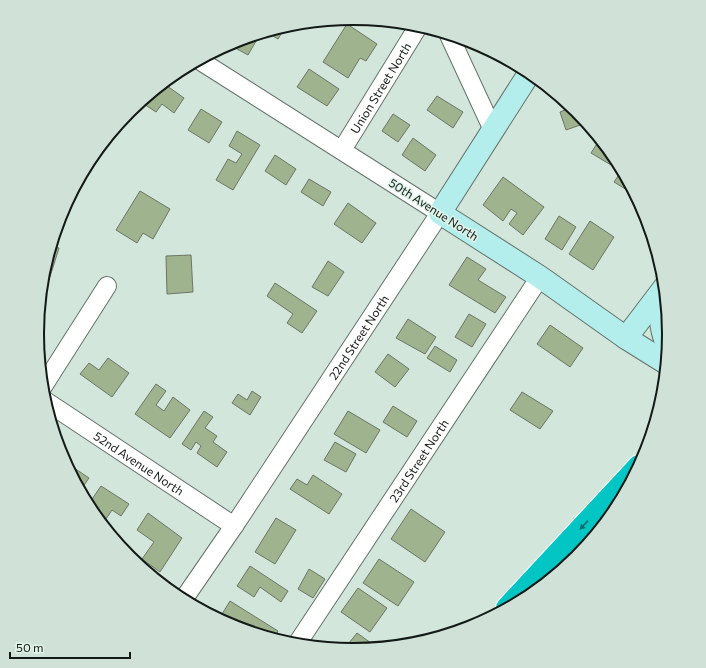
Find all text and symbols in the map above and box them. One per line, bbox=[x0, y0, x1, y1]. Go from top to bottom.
street label: Union Street North bbox=[347, 40, 414, 136]
street label: 50th Avenue North bbox=[387, 175, 481, 243]
street label: 22nd Street North bbox=[325, 292, 391, 382]
street label: 23rd Street North bbox=[386, 416, 451, 505]
street label: 52nd Avenue North bbox=[91, 428, 187, 498]
one-way arrow bbox=[579, 520, 589, 530]
scale bar bbox=[10, 634, 130, 660]
text: 50 m bbox=[16, 640, 44, 654]

